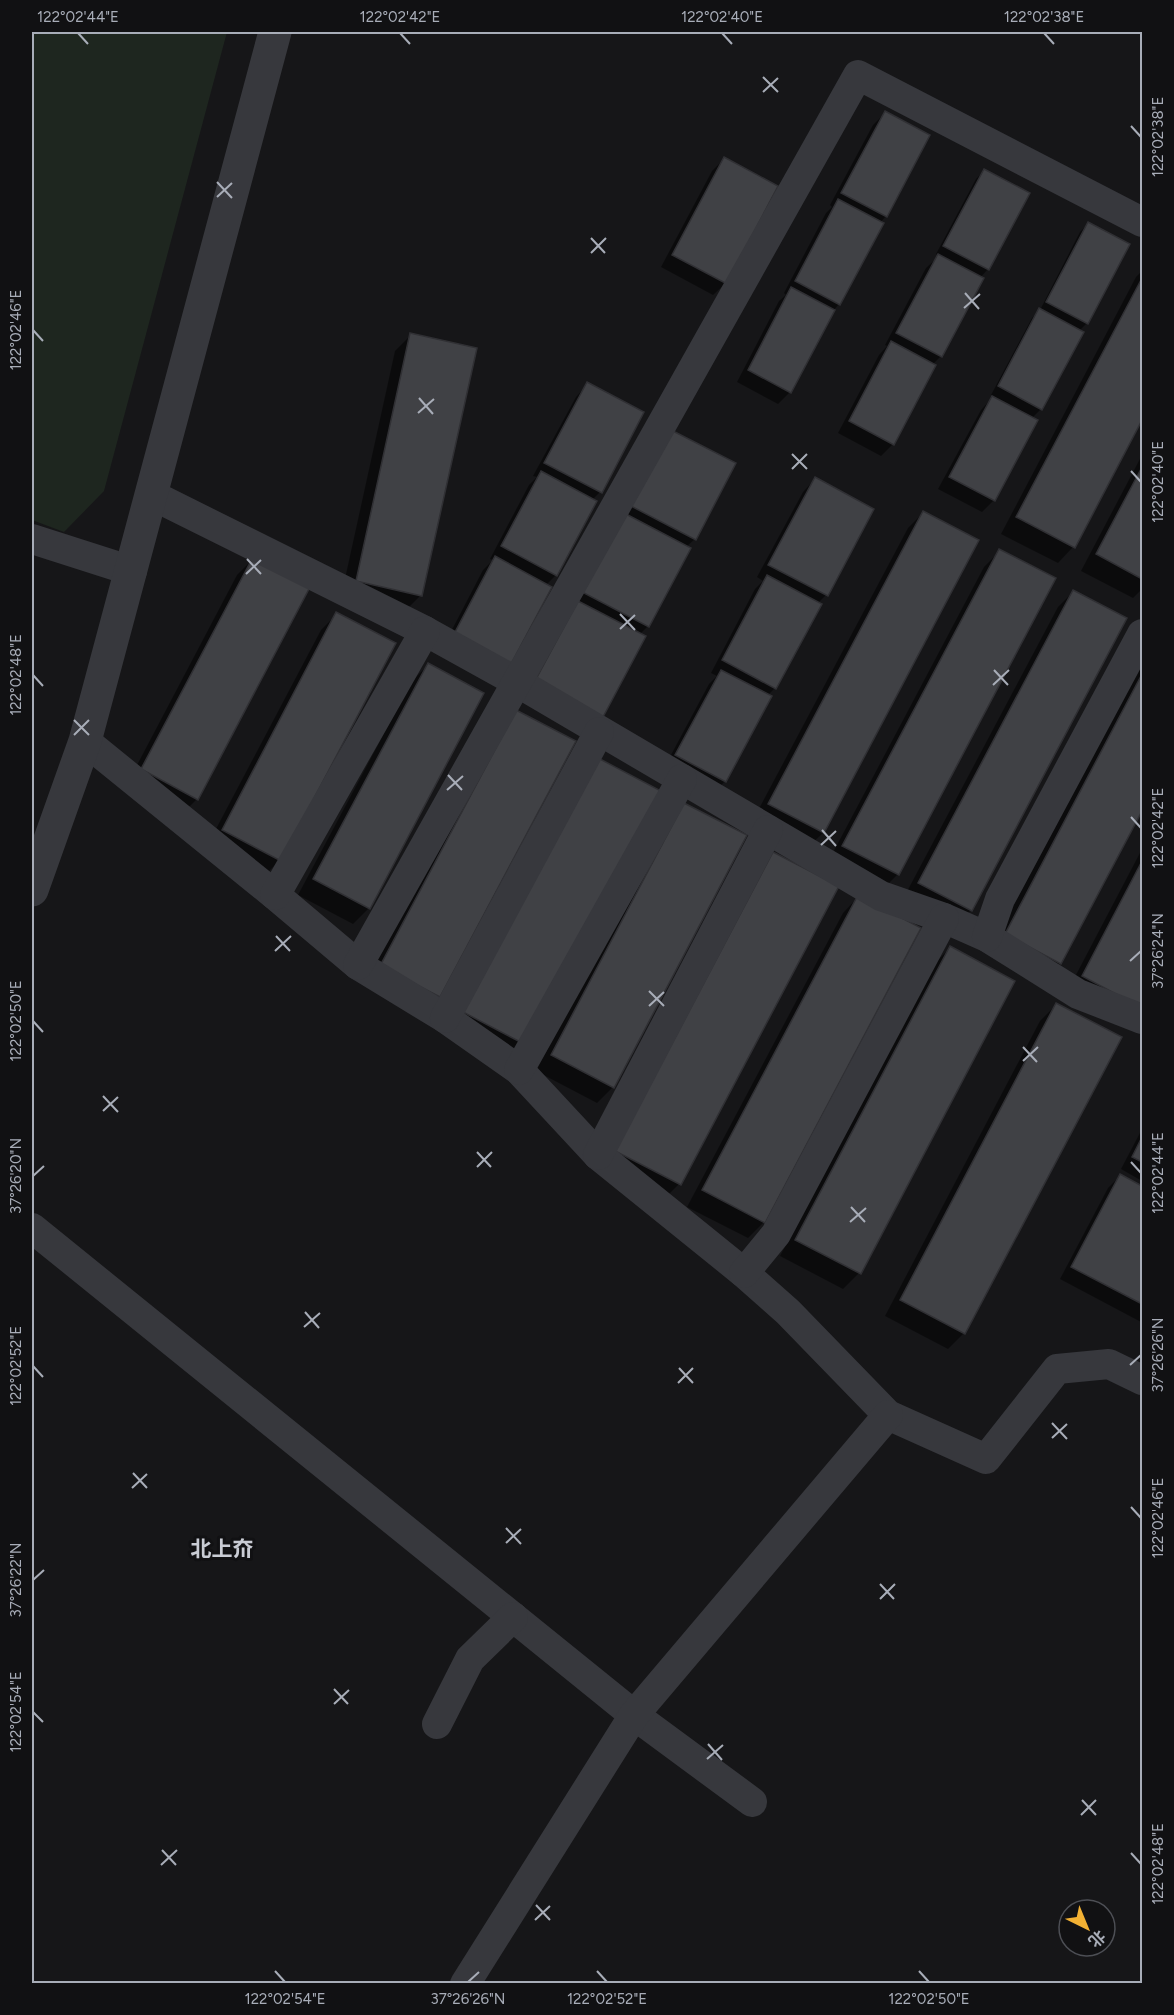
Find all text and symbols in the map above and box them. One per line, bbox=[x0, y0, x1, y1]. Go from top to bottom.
text: 122°02'44"E bbox=[37, 8, 119, 26]
text: 122°02'42"E bbox=[360, 8, 440, 26]
text: 122°02'40"E bbox=[681, 8, 763, 26]
text: 122°02'38"E bbox=[1004, 8, 1084, 26]
text: 122°02'38"E bbox=[1149, 97, 1167, 177]
text: 122°02'46"E bbox=[7, 290, 25, 371]
text: 122°02'40"E bbox=[1149, 441, 1167, 523]
text: 122°02'48"E bbox=[7, 634, 25, 716]
text: 122°02'42"E bbox=[1149, 788, 1167, 868]
text: 37°26'24"N bbox=[1149, 913, 1167, 989]
text: 122°02'50"E bbox=[7, 980, 25, 1062]
text: 122°02'44"E bbox=[1149, 1132, 1167, 1214]
text: 37°26'20"N bbox=[7, 1138, 25, 1214]
text: 37°26'26"N bbox=[1149, 1318, 1167, 1392]
text: 122°02'52"E bbox=[7, 1326, 25, 1406]
text: 122°02'46"E bbox=[1149, 1478, 1167, 1559]
district label: 北上夼 bbox=[191, 1536, 254, 1561]
text: 37°26'22"N bbox=[7, 1543, 25, 1617]
text: 122°02'54"E bbox=[7, 1671, 25, 1753]
text: 122°02'48"E bbox=[1149, 1823, 1167, 1905]
north arrow bbox=[1057, 1898, 1117, 1958]
text: 北 bbox=[1085, 1926, 1109, 1951]
text: 122°02'54"E bbox=[244, 1990, 326, 2008]
text: 37°26'26"N bbox=[431, 1990, 505, 2008]
text: 122°02'52"E bbox=[567, 1990, 647, 2008]
text: 122°02'50"E bbox=[888, 1990, 970, 2008]

